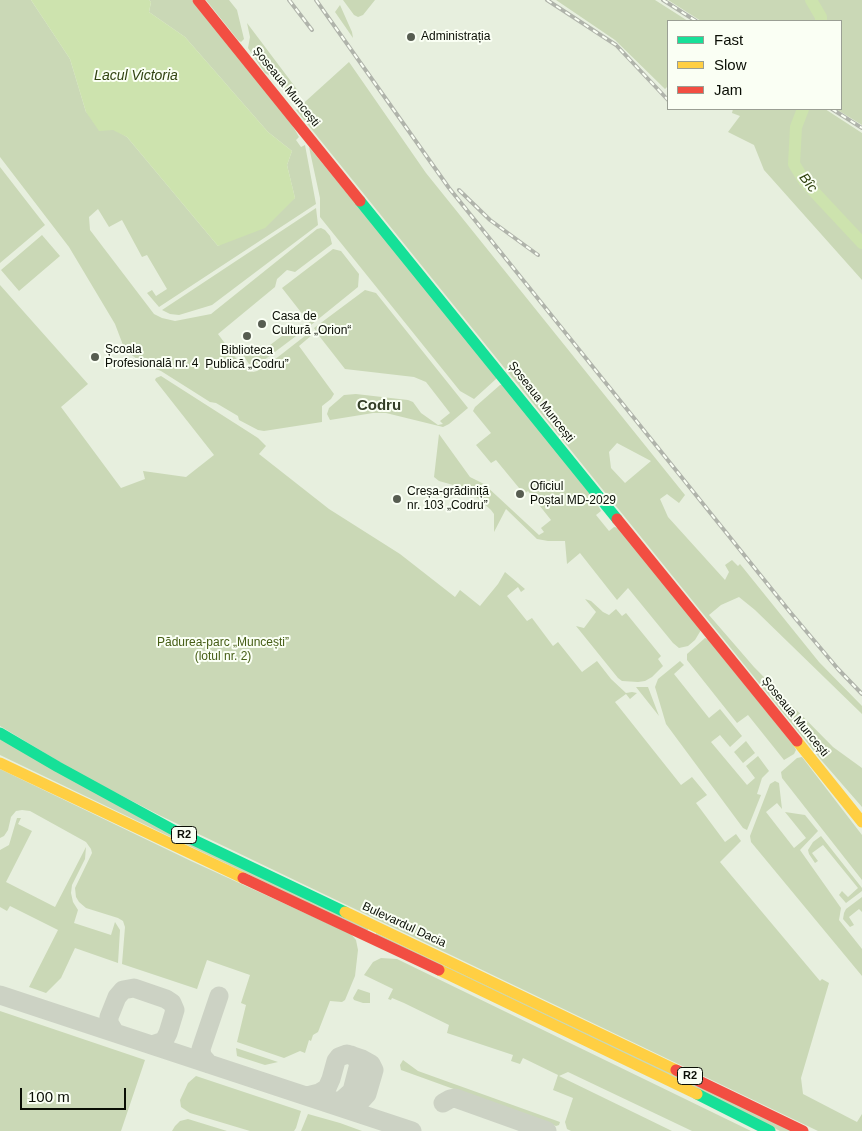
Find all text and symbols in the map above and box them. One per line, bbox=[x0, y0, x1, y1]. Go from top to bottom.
legend bbox=[667, 20, 842, 110]
place label: Administrația bbox=[421, 30, 490, 44]
marker: Administrația bbox=[405, 31, 417, 43]
text: Fast bbox=[714, 31, 743, 48]
street label: Șoseaua Muncești bbox=[249, 44, 323, 130]
text: Slow bbox=[714, 56, 747, 73]
water label: Lacul Victoria bbox=[94, 68, 178, 84]
text: Jam bbox=[714, 81, 742, 98]
water label: Bîc bbox=[795, 170, 821, 196]
place label: Casa de Cultură „Orion“ bbox=[272, 310, 351, 338]
marker: Casa de Cultură „Orion“ bbox=[256, 318, 268, 330]
marker: Biblioteca Publică „Codru” bbox=[241, 330, 253, 342]
place label: Școala Profesională nr. 4 bbox=[105, 343, 198, 371]
place label: Biblioteca Publică „Codru” bbox=[205, 344, 289, 372]
marker: Școala Profesională nr. 4 bbox=[89, 351, 101, 363]
street label: Șoseaua Muncești bbox=[505, 359, 577, 445]
district label: Codru bbox=[357, 397, 401, 415]
place label: Oficiul Poștal MD-2029 bbox=[530, 480, 616, 508]
place label: Creșa-grădiniță nr. 103 „Codru” bbox=[407, 485, 489, 513]
marker: Oficiul Poștal MD-2029 bbox=[514, 488, 526, 500]
marker: Creșa-grădiniță nr. 103 „Codru” bbox=[391, 493, 403, 505]
park label: Pădurea-parc „Muncești” (lotul nr. 2) bbox=[157, 636, 289, 664]
street label: Șoseaua Muncești bbox=[758, 674, 832, 760]
road number: R2 bbox=[172, 826, 196, 844]
street label: Bulevardul Dacia bbox=[360, 899, 448, 951]
road number: R2 bbox=[678, 1068, 702, 1084]
scale bar bbox=[22, 1078, 129, 1110]
text: 100 m bbox=[28, 1088, 70, 1105]

